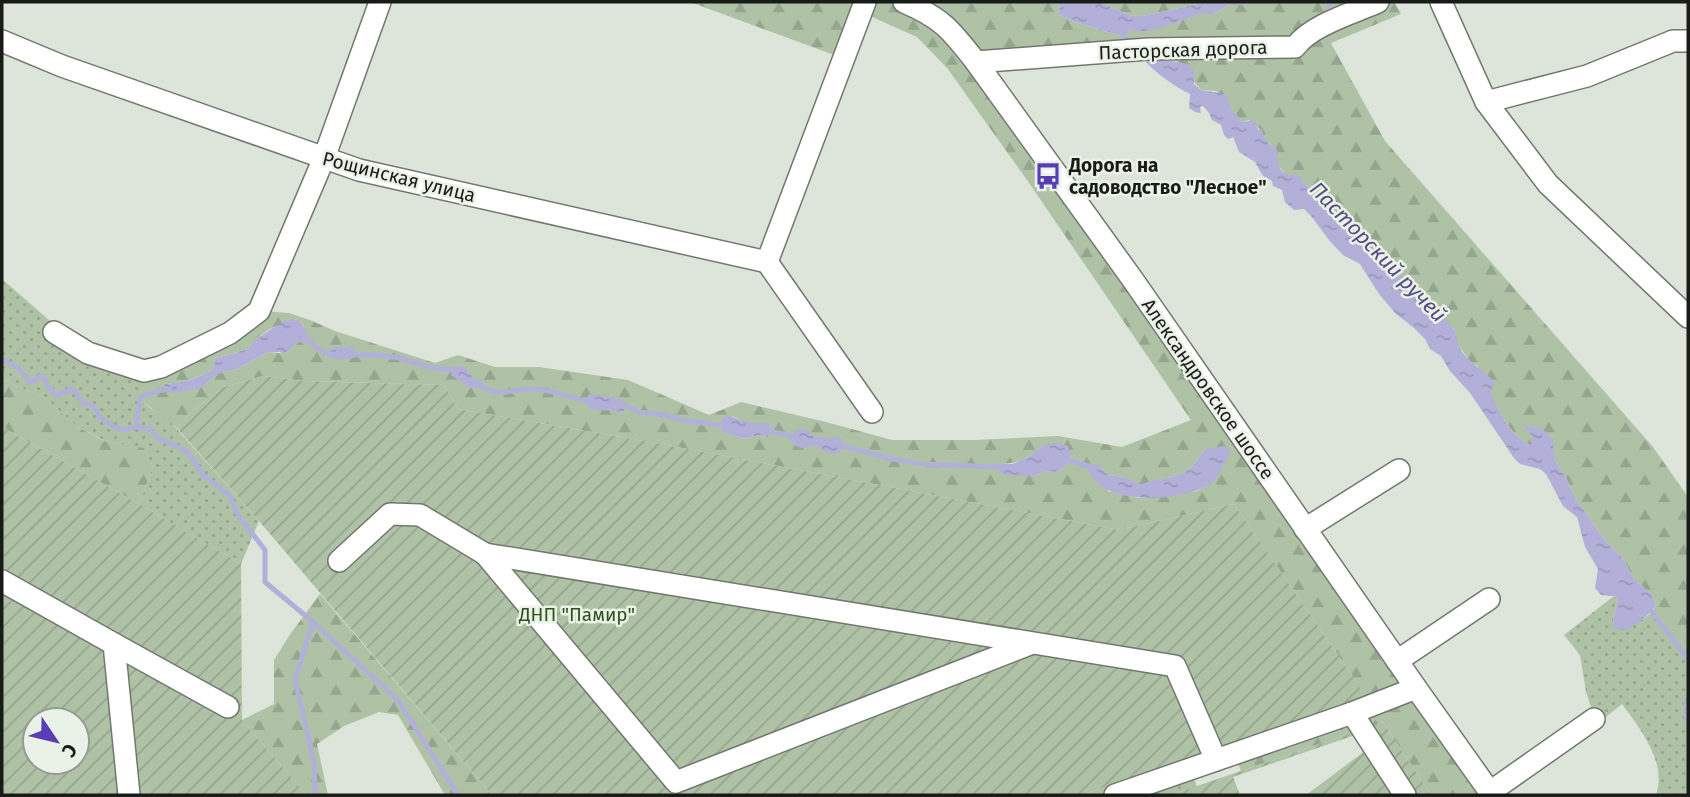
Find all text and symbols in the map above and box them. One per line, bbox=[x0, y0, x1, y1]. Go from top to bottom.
street label: Пасторская дорога bbox=[1098, 36, 1268, 64]
street label: Рощинская улица bbox=[320, 147, 478, 207]
place label: Дорога на садоводство "Лесное" bbox=[1068, 154, 1266, 199]
bus stop icon: Дорога на садоводство "Лесное" bbox=[1033, 161, 1063, 191]
water label: Пасторский ручей bbox=[1304, 176, 1452, 328]
street label: Александровское шоссе bbox=[1137, 294, 1279, 484]
park label: ДНП "Памир" bbox=[518, 603, 635, 626]
north arrow bbox=[21, 706, 91, 776]
text: С bbox=[57, 739, 82, 762]

